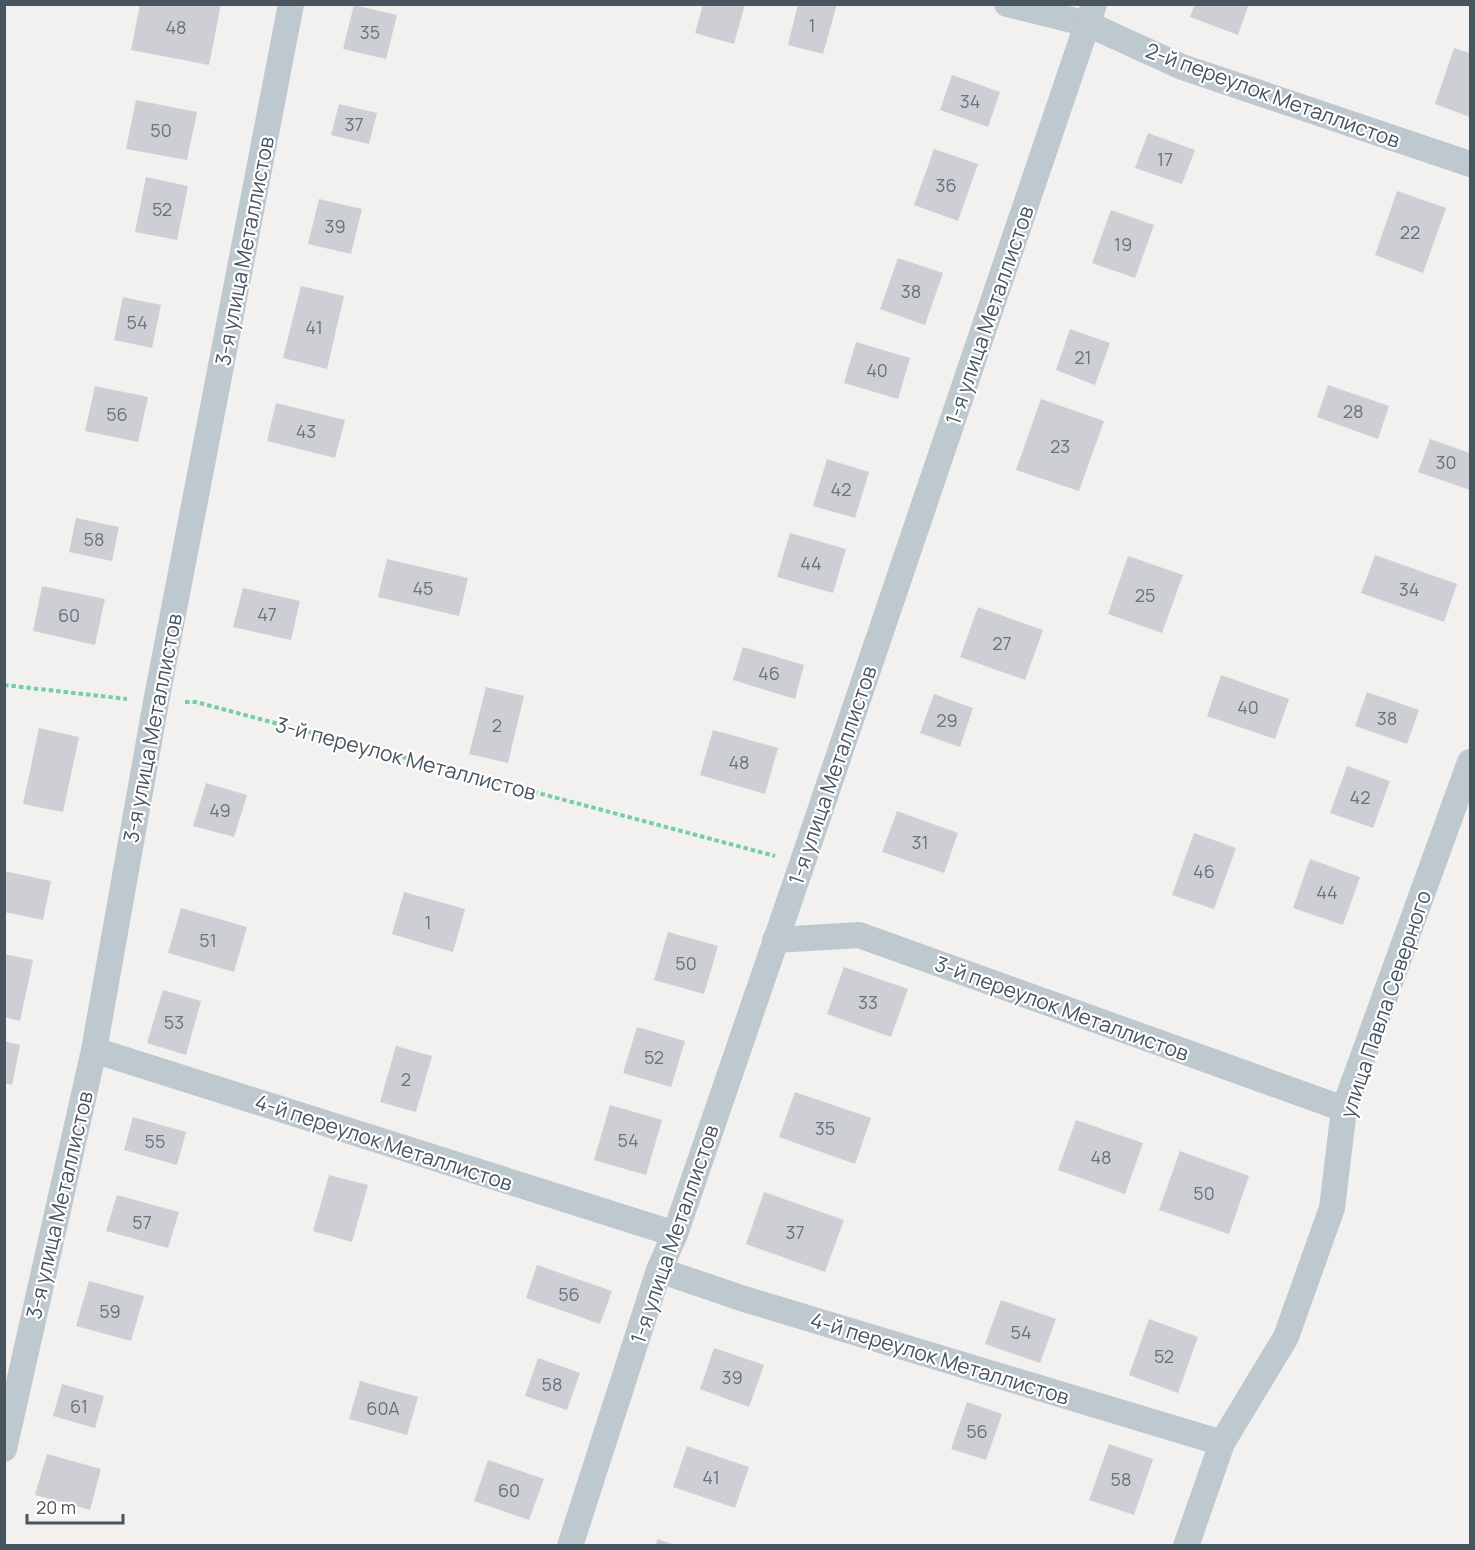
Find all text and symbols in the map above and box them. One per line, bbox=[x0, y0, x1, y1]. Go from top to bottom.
house number: 1 bbox=[808, 13, 816, 37]
house number: 48 bbox=[165, 15, 187, 39]
house number: 35 bbox=[360, 20, 380, 44]
street label: 2-й переулок Металлистов bbox=[1142, 36, 1404, 154]
house number: 34 bbox=[960, 89, 980, 113]
house number: 37 bbox=[345, 112, 364, 136]
house number: 50 bbox=[150, 118, 172, 142]
street label: 3-я улица Металлистов bbox=[208, 134, 280, 368]
house number: 17 bbox=[1157, 147, 1173, 171]
house number: 36 bbox=[935, 173, 957, 197]
house number: 52 bbox=[152, 197, 172, 221]
street label: 1-я улица Металлистов bbox=[938, 202, 1040, 428]
house number: 39 bbox=[324, 214, 346, 238]
house number: 22 bbox=[1400, 220, 1420, 244]
house number: 19 bbox=[1114, 232, 1132, 256]
house number: 38 bbox=[901, 279, 921, 303]
house number: 54 bbox=[126, 310, 148, 334]
house number: 41 bbox=[305, 315, 323, 339]
house number: 21 bbox=[1074, 345, 1092, 369]
house number: 40 bbox=[866, 358, 888, 382]
house number: 28 bbox=[1343, 399, 1363, 423]
house number: 56 bbox=[106, 402, 128, 426]
house number: 43 bbox=[296, 419, 316, 443]
house number: 23 bbox=[1050, 434, 1070, 458]
house number: 30 bbox=[1436, 450, 1456, 474]
house number: 42 bbox=[831, 477, 851, 501]
house number: 58 bbox=[84, 527, 104, 551]
house number: 44 bbox=[800, 551, 822, 575]
house number: 45 bbox=[412, 576, 434, 600]
house number: 34 bbox=[1399, 577, 1419, 601]
house number: 25 bbox=[1135, 583, 1155, 607]
house number: 47 bbox=[257, 602, 277, 626]
house number: 60 bbox=[58, 603, 80, 627]
street label: 3-я улица Металлистов bbox=[116, 611, 188, 845]
house number: 27 bbox=[992, 631, 1012, 655]
house number: 46 bbox=[758, 661, 780, 685]
street label: 1-я улица Металлистов bbox=[781, 662, 883, 888]
house number: 40 bbox=[1237, 695, 1259, 719]
house number: 38 bbox=[1377, 706, 1397, 730]
house number: 29 bbox=[936, 708, 958, 732]
street label: 3-й переулок Металлистов bbox=[273, 710, 539, 806]
house number: 2 bbox=[492, 713, 502, 737]
house number: 48 bbox=[728, 750, 750, 774]
house number: 42 bbox=[1350, 785, 1370, 809]
house number: 49 bbox=[209, 798, 231, 822]
house number: 31 bbox=[912, 830, 928, 854]
house number: 46 bbox=[1193, 859, 1215, 883]
house number: 44 bbox=[1316, 880, 1338, 904]
street label: улица Павла Северного bbox=[1333, 886, 1437, 1122]
house number: 1 bbox=[424, 910, 432, 934]
house number: 51 bbox=[199, 928, 217, 952]
street label: 3-й переулок Металлистов bbox=[931, 949, 1193, 1067]
house number: 50 bbox=[675, 951, 697, 975]
house number: 33 bbox=[858, 990, 878, 1014]
house number: 53 bbox=[164, 1010, 184, 1034]
house number: 52 bbox=[644, 1045, 664, 1069]
house number: 2 bbox=[401, 1067, 411, 1091]
street label: 4-й переулок Металлистов bbox=[252, 1087, 516, 1197]
street label: 3-я улица Металлистов bbox=[19, 1088, 99, 1322]
house number: 35 bbox=[815, 1116, 835, 1140]
street label: 1-я улица Металлистов bbox=[623, 1121, 725, 1347]
house number: 54 bbox=[617, 1128, 639, 1152]
house number: 55 bbox=[145, 1129, 165, 1153]
house number: 48 bbox=[1090, 1145, 1112, 1169]
house number: 50 bbox=[1193, 1181, 1215, 1205]
house number: 57 bbox=[132, 1210, 152, 1234]
house number: 37 bbox=[786, 1220, 805, 1244]
house number: 56 bbox=[558, 1282, 580, 1306]
house number: 59 bbox=[99, 1299, 121, 1323]
street label: 4-й переулок Металлистов bbox=[807, 1305, 1073, 1411]
house number: 54 bbox=[1010, 1320, 1032, 1344]
house number: 52 bbox=[1154, 1344, 1174, 1368]
house number: 39 bbox=[721, 1365, 743, 1389]
house number: 58 bbox=[542, 1372, 562, 1396]
house number: 61 bbox=[70, 1394, 88, 1418]
house number: 60А bbox=[366, 1396, 400, 1420]
house number: 56 bbox=[966, 1419, 988, 1443]
house number: 41 bbox=[702, 1465, 720, 1489]
house number: 58 bbox=[1111, 1467, 1131, 1491]
house number: 60 bbox=[498, 1478, 520, 1502]
scale bar bbox=[27, 1487, 123, 1525]
text: 20 m bbox=[36, 1495, 76, 1519]

